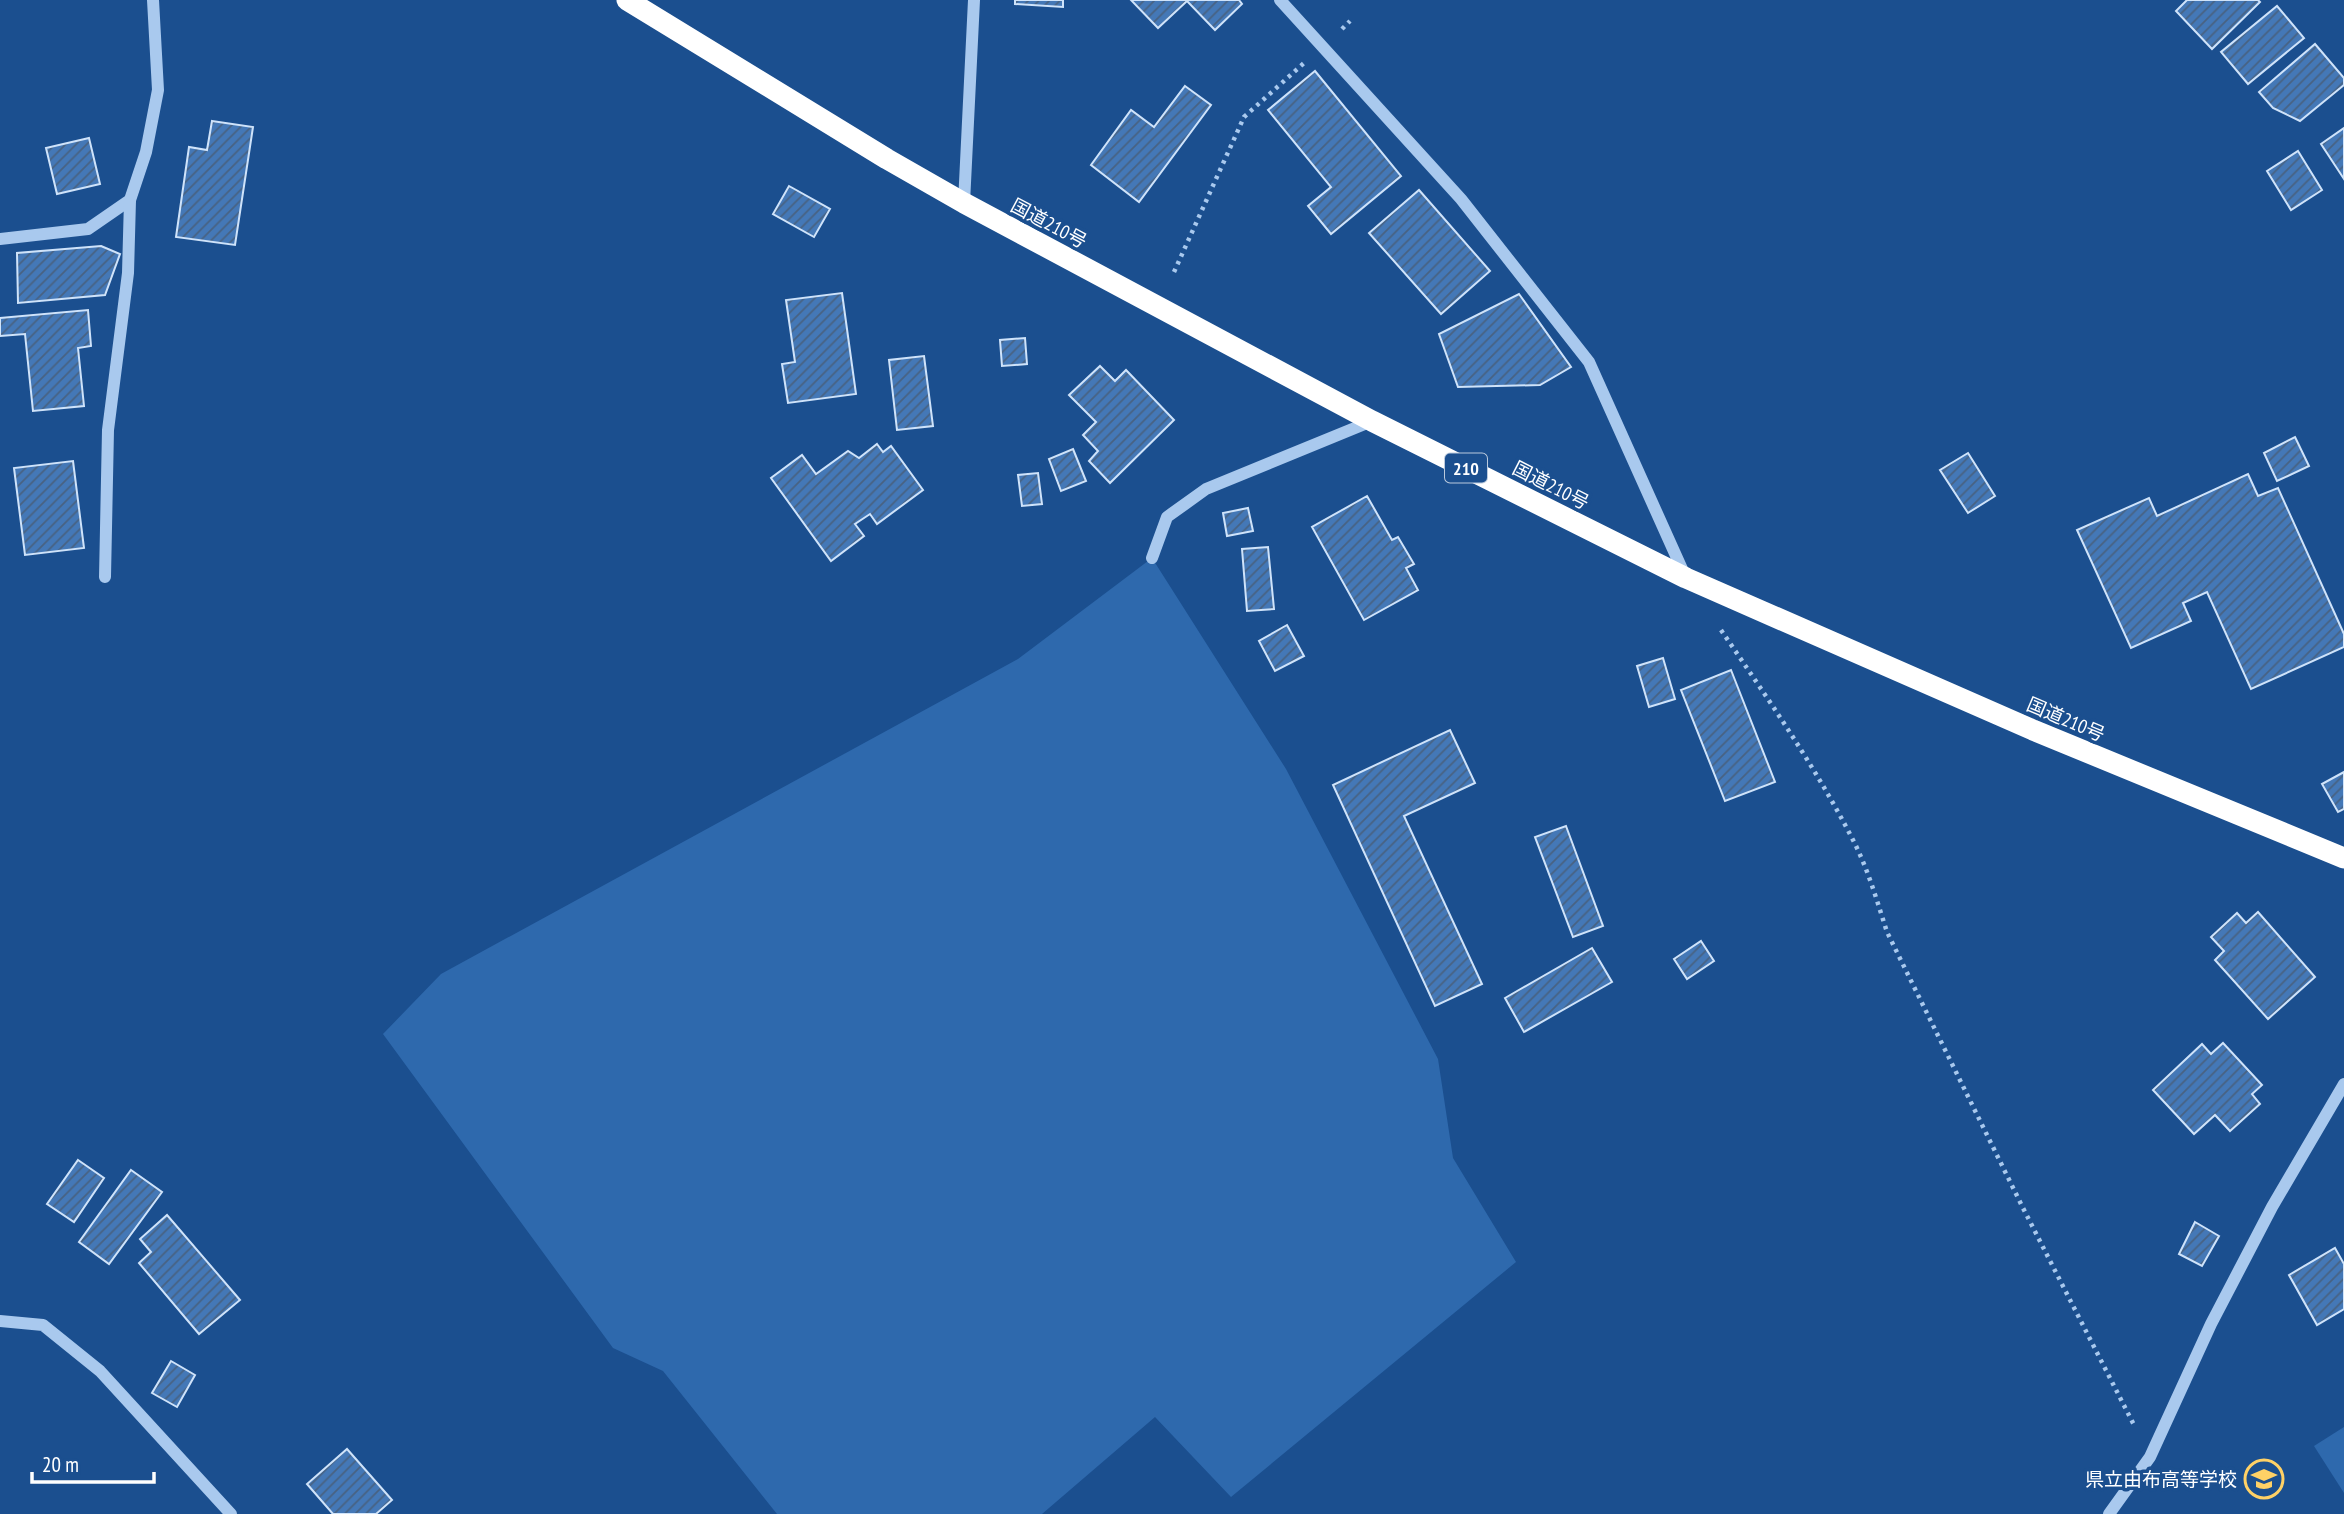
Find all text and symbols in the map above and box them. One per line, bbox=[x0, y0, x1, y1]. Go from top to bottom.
street label: 国道210号 bbox=[1007, 193, 1091, 253]
road number: 210 bbox=[1445, 454, 1487, 482]
street label: 国道210号 bbox=[1509, 456, 1593, 514]
street label: 国道210号 bbox=[2023, 692, 2109, 746]
scale bar bbox=[32, 1440, 154, 1484]
text: 20 m bbox=[42, 1451, 79, 1478]
school or university icon: 県立由布高等学校 bbox=[2243, 1458, 2285, 1500]
place label: 県立由布高等学校 bbox=[2085, 1467, 2237, 1491]

